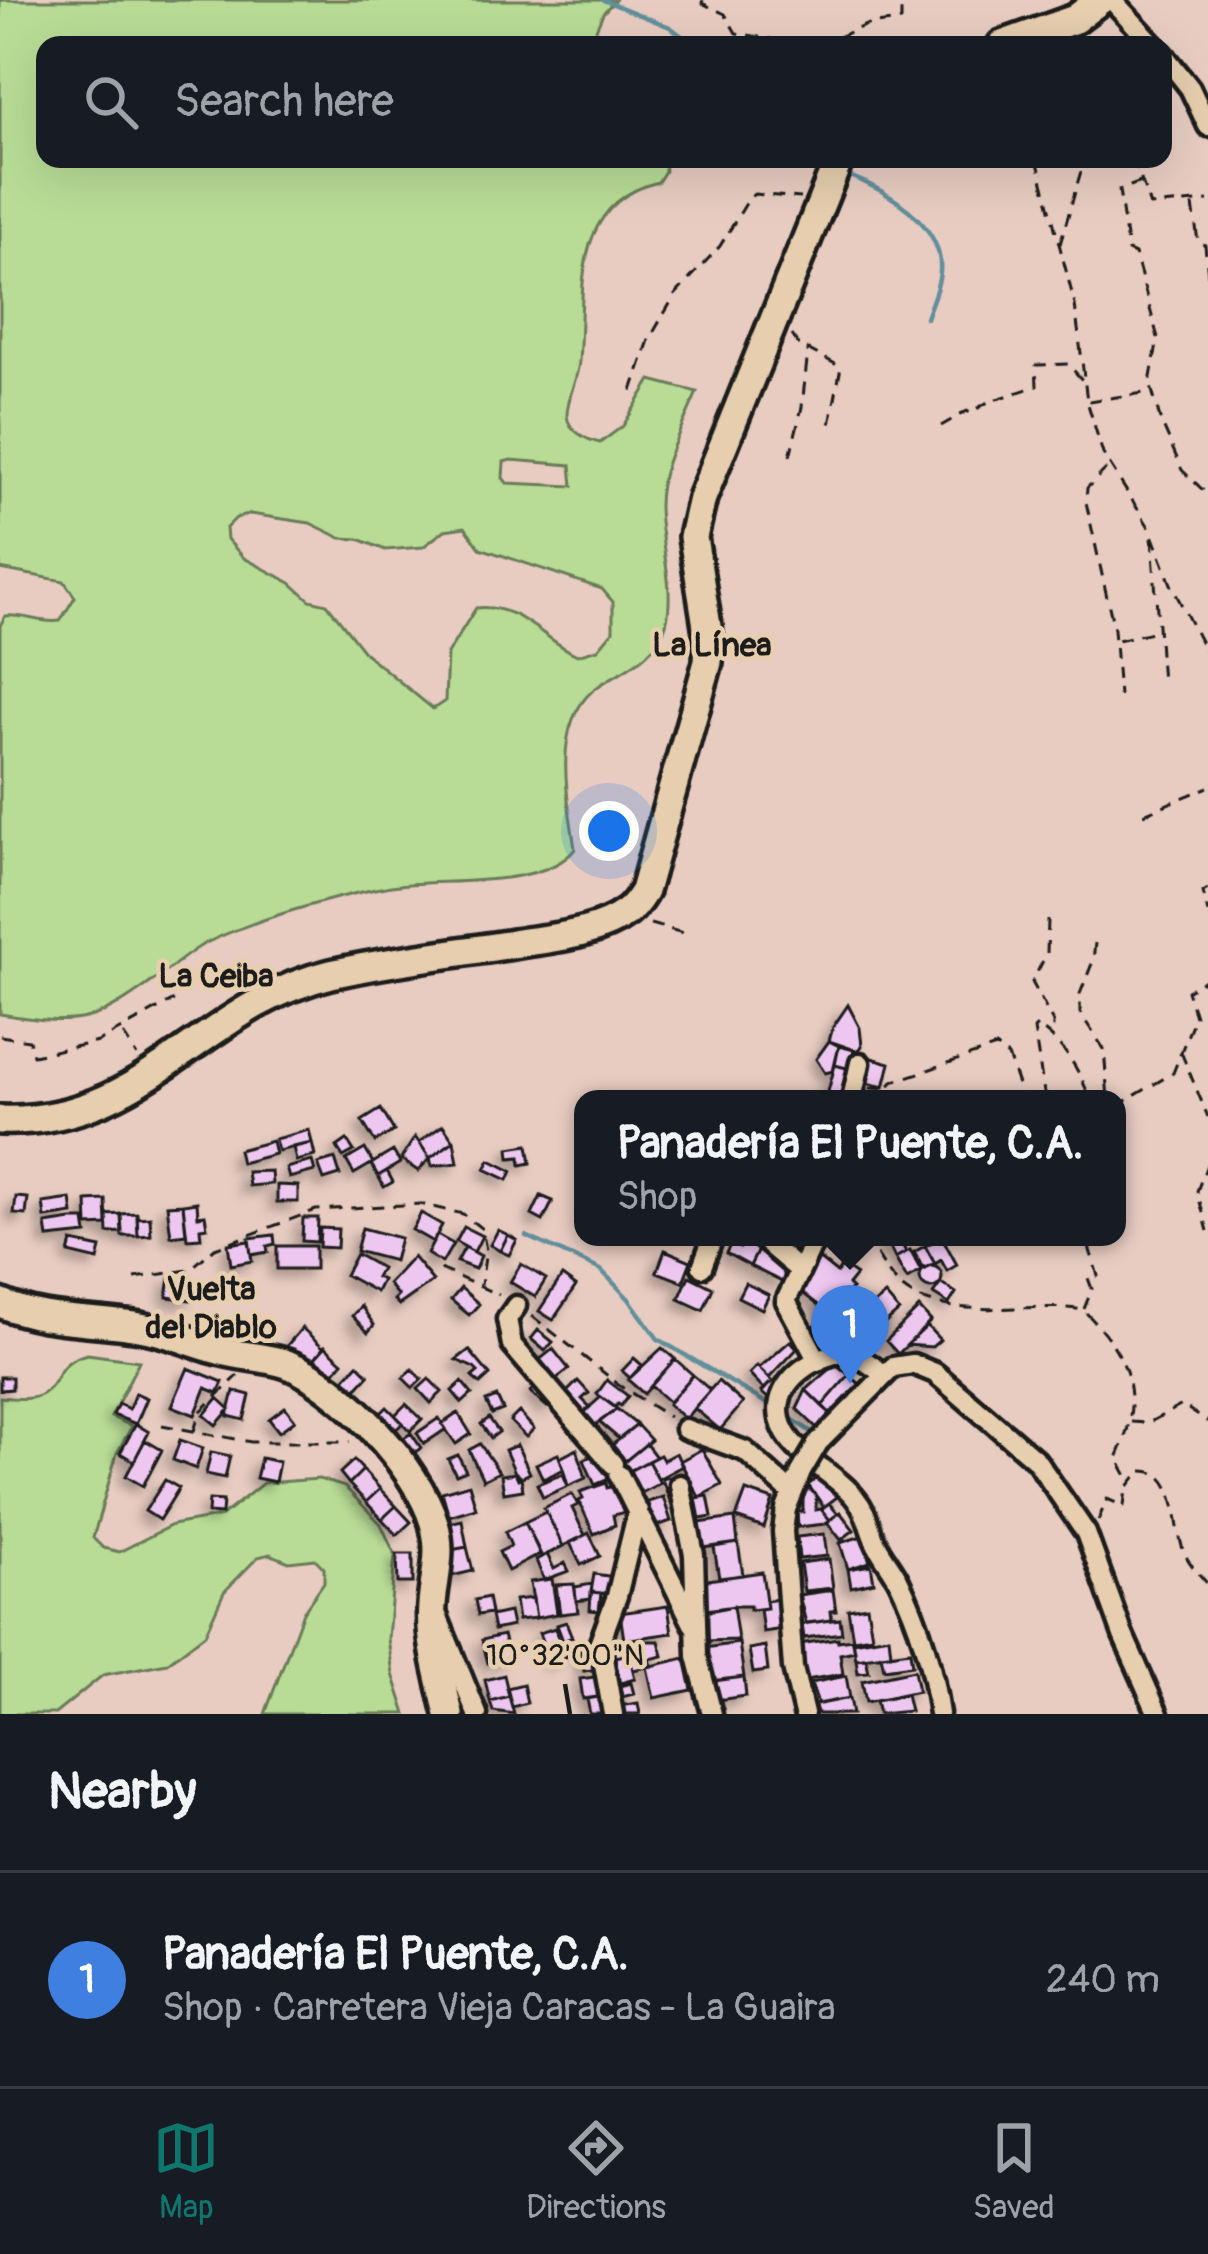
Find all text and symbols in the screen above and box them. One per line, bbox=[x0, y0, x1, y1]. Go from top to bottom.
search box bbox=[36, 36, 1172, 168]
icon: search bbox=[78, 69, 144, 135]
text: Search here bbox=[174, 74, 394, 130]
district label: La Línea bbox=[652, 625, 772, 666]
your location bbox=[579, 801, 639, 861]
district label: La Ceiba bbox=[158, 956, 274, 997]
popup bbox=[574, 1090, 1126, 1246]
text: Panadería El Puente, C.A. bbox=[617, 1116, 1083, 1172]
text: Shop bbox=[617, 1172, 697, 1221]
district label: Vuelta del Diablo bbox=[145, 1269, 277, 1348]
pin: 1 bbox=[811, 1285, 889, 1384]
text: 10°32'00"N bbox=[486, 1637, 644, 1674]
text: Nearby bbox=[48, 1760, 196, 1824]
text: Panadería El Puente, C.A. bbox=[162, 1927, 629, 1983]
text: 1 bbox=[79, 1955, 95, 2004]
text: 240 m bbox=[1046, 1955, 1160, 2004]
text: Shop · Carretera Vieja Caracas - La Guaira bbox=[162, 1983, 836, 2032]
tab: Map bbox=[153, 2115, 219, 2228]
tab: Directions bbox=[526, 2115, 666, 2228]
tab: Saved bbox=[973, 2115, 1055, 2228]

